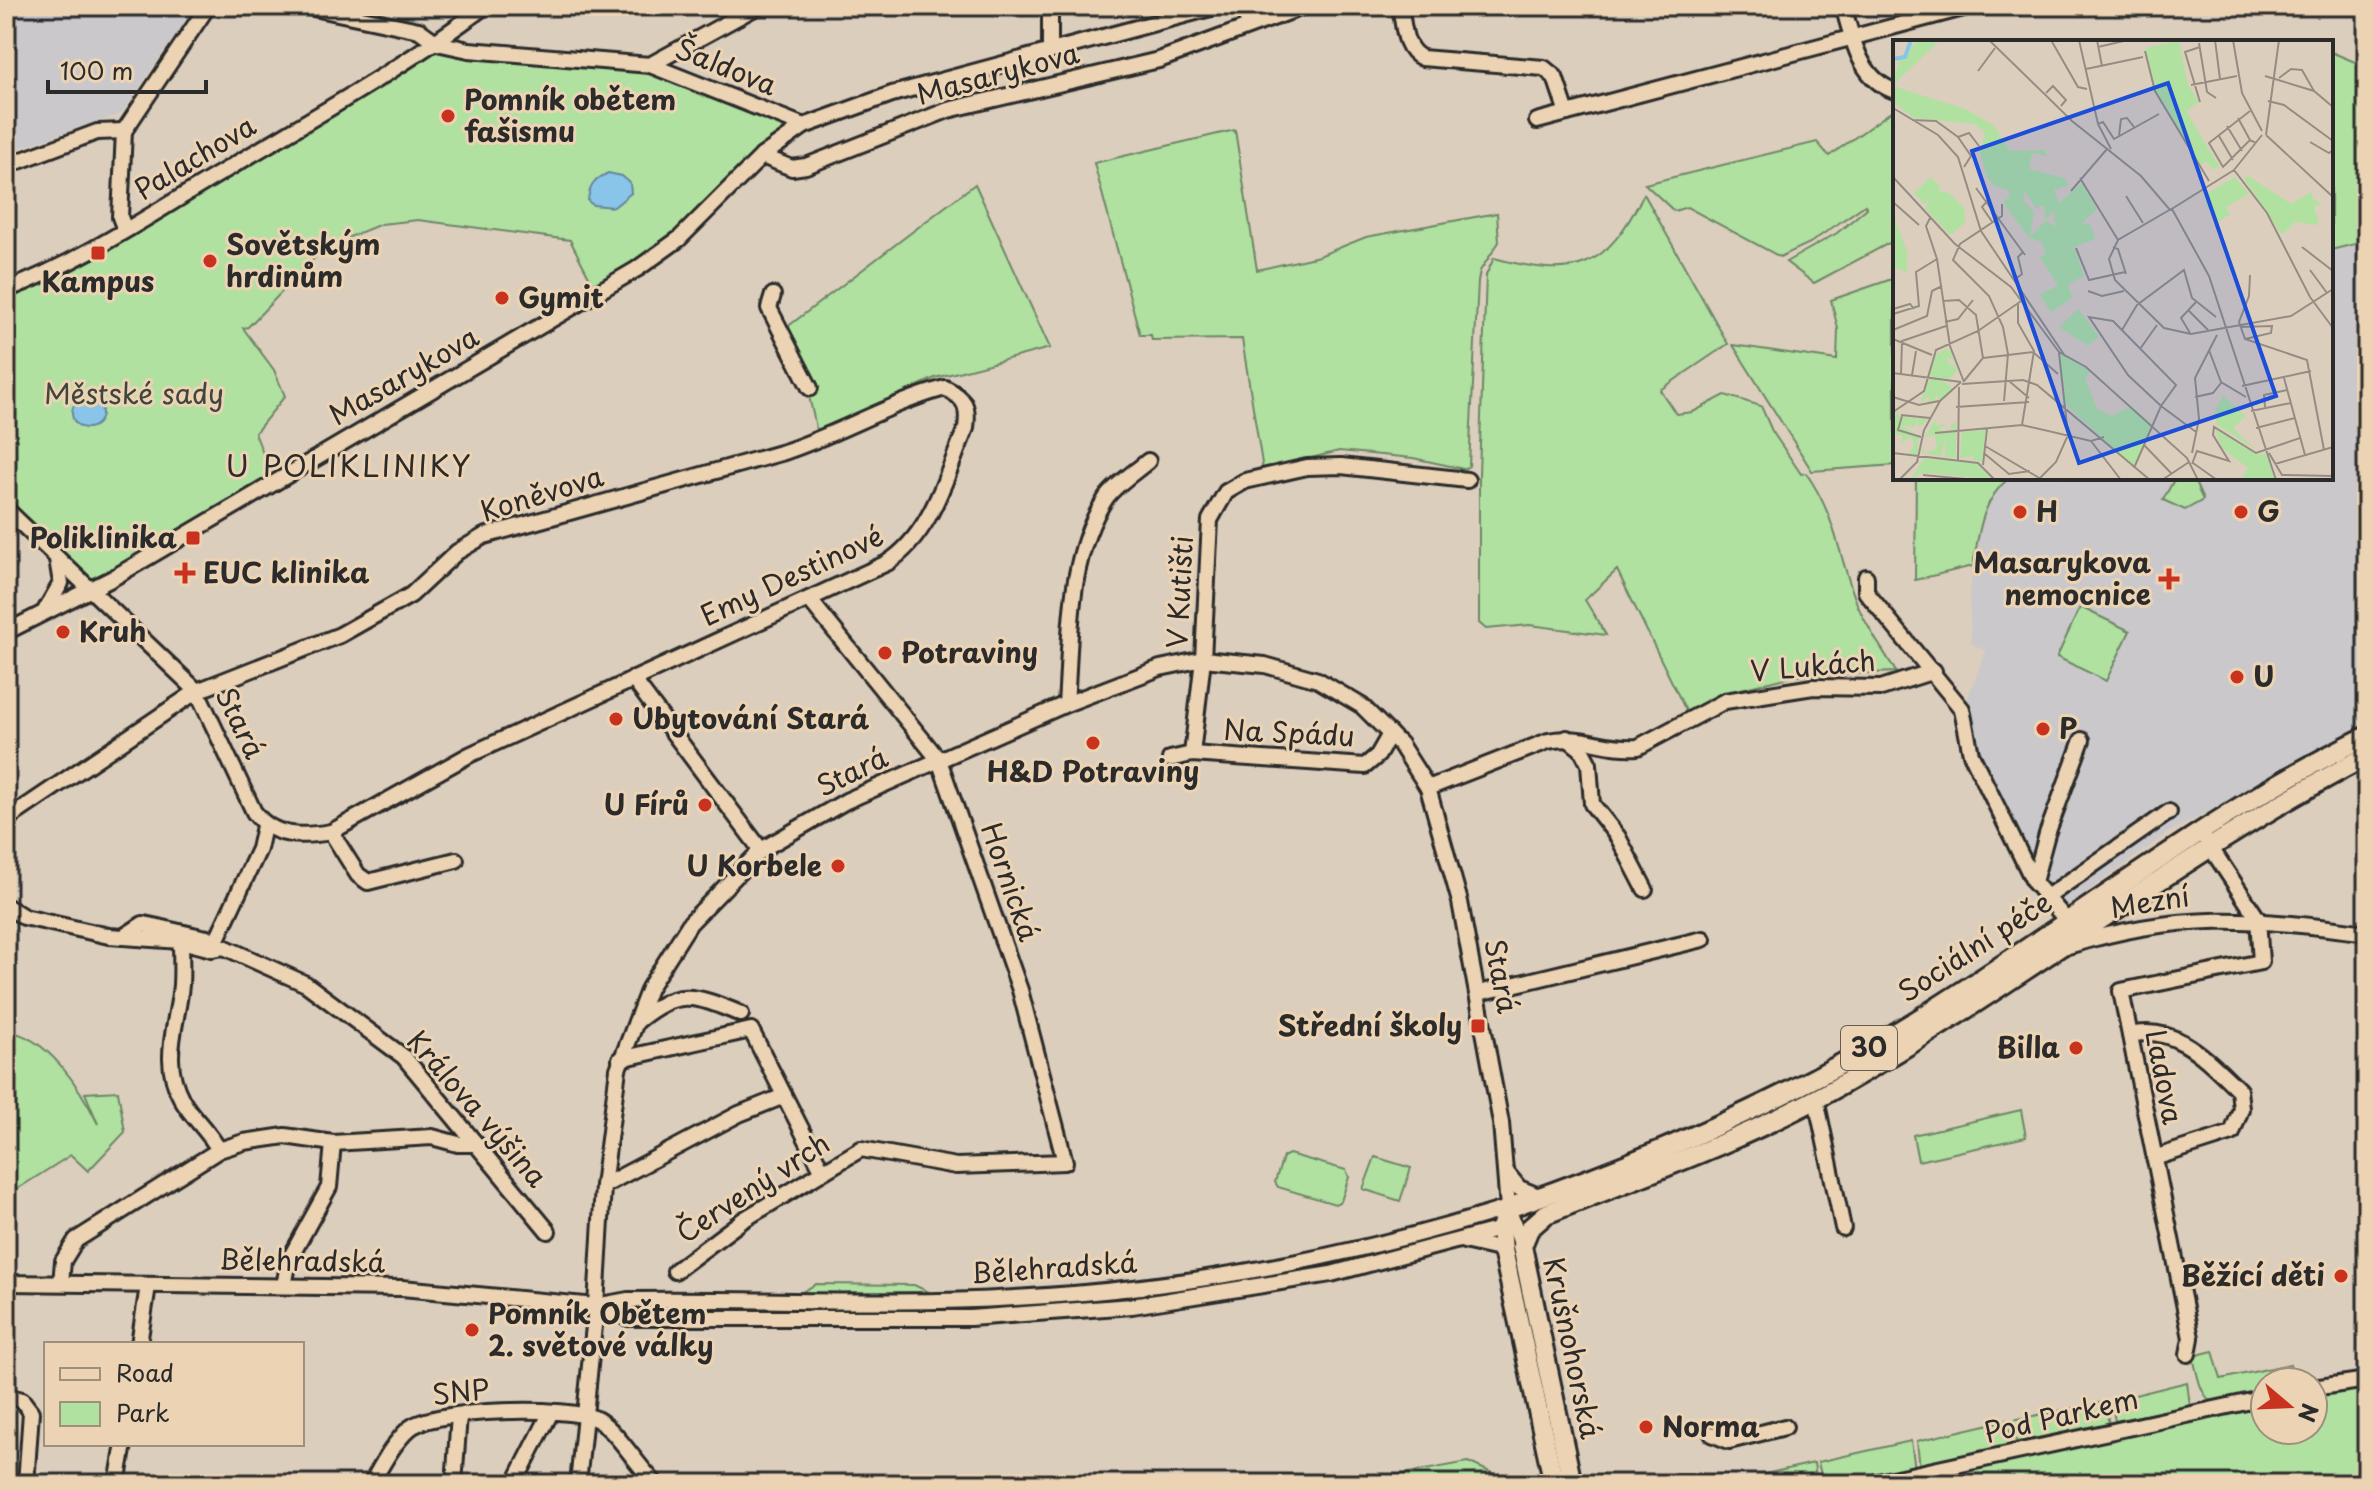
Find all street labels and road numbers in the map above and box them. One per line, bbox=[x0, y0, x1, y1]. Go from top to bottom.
street label: Šaldova bbox=[669, 26, 785, 106]
street label: Masarykova bbox=[912, 30, 1084, 115]
street label: Palachova bbox=[125, 103, 264, 210]
street label: Masarykova bbox=[320, 314, 487, 435]
street label: Koněvova bbox=[475, 453, 609, 532]
street label: Emy Destinové bbox=[693, 513, 890, 636]
street label: V Kutišti bbox=[1154, 534, 1203, 649]
street label: V Lukách bbox=[1749, 638, 1877, 691]
street label: Stará bbox=[206, 679, 277, 766]
street label: Na Spádu bbox=[1222, 707, 1356, 756]
street label: Stará bbox=[808, 735, 895, 806]
street label: Hornická bbox=[971, 816, 1052, 947]
street label: Mezní bbox=[2107, 873, 2192, 928]
street label: Sociální péče bbox=[1889, 880, 2060, 1012]
street label: Stará bbox=[1474, 935, 1531, 1017]
street label: Králova výšina bbox=[398, 1020, 559, 1196]
road number: 30 bbox=[1841, 1026, 1897, 1070]
street label: Ladova bbox=[2135, 1026, 2196, 1129]
street label: Červený vrch bbox=[667, 1121, 837, 1253]
street label: Bělehradská bbox=[218, 1237, 386, 1282]
street label: Bělehradská bbox=[969, 1239, 1139, 1294]
street label: Krušnohorská bbox=[1533, 1253, 1614, 1443]
street label: SNP bbox=[430, 1366, 492, 1415]
street label: Pod Parkem bbox=[1979, 1376, 2142, 1453]

